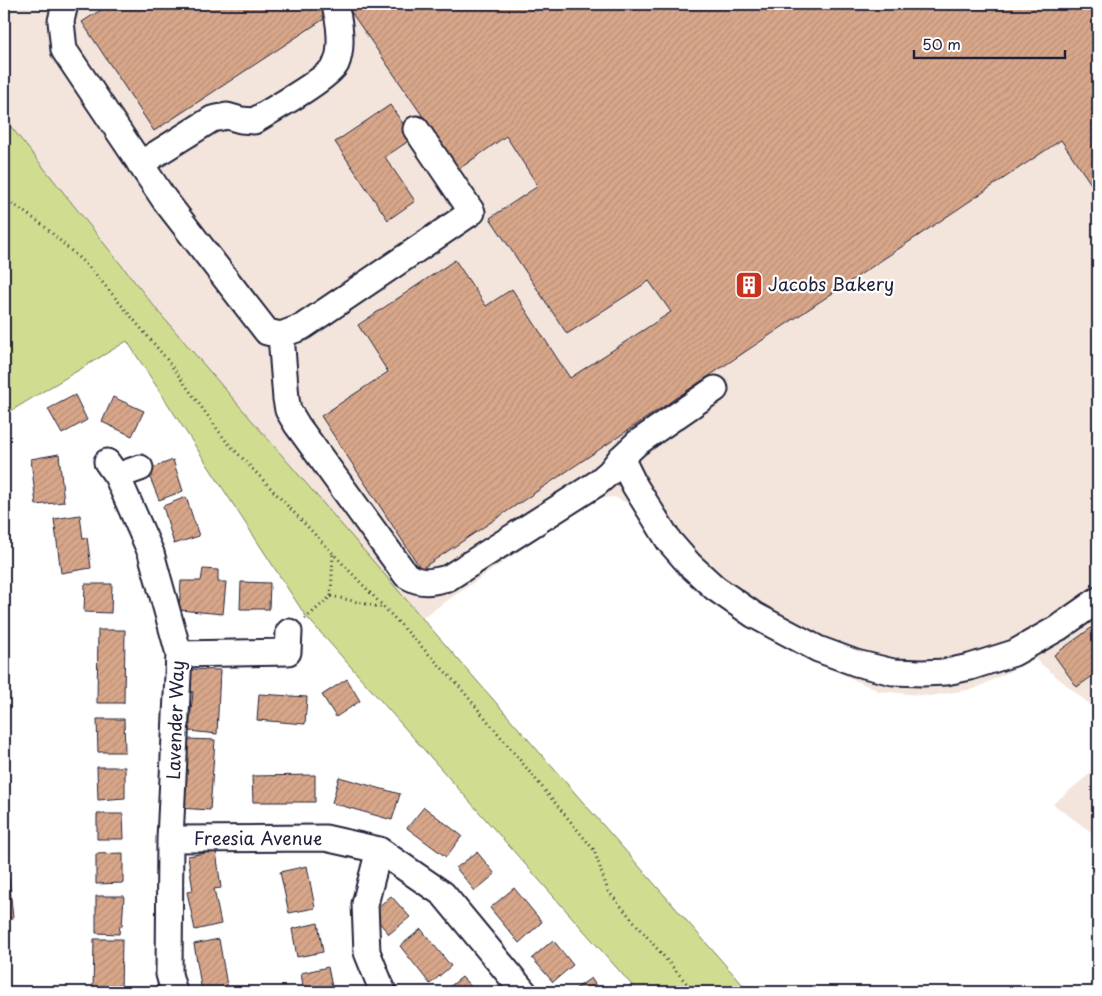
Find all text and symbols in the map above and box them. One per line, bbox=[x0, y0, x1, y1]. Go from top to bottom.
scale bar bbox=[914, 28, 1066, 60]
text: 50 m bbox=[922, 32, 961, 55]
building icon: Jacobs Bakery bbox=[734, 270, 764, 300]
place label: Jacobs Bakery bbox=[768, 270, 894, 297]
street label: Lavender Way bbox=[159, 660, 190, 780]
street label: Freesia Avenue bbox=[194, 824, 322, 851]

